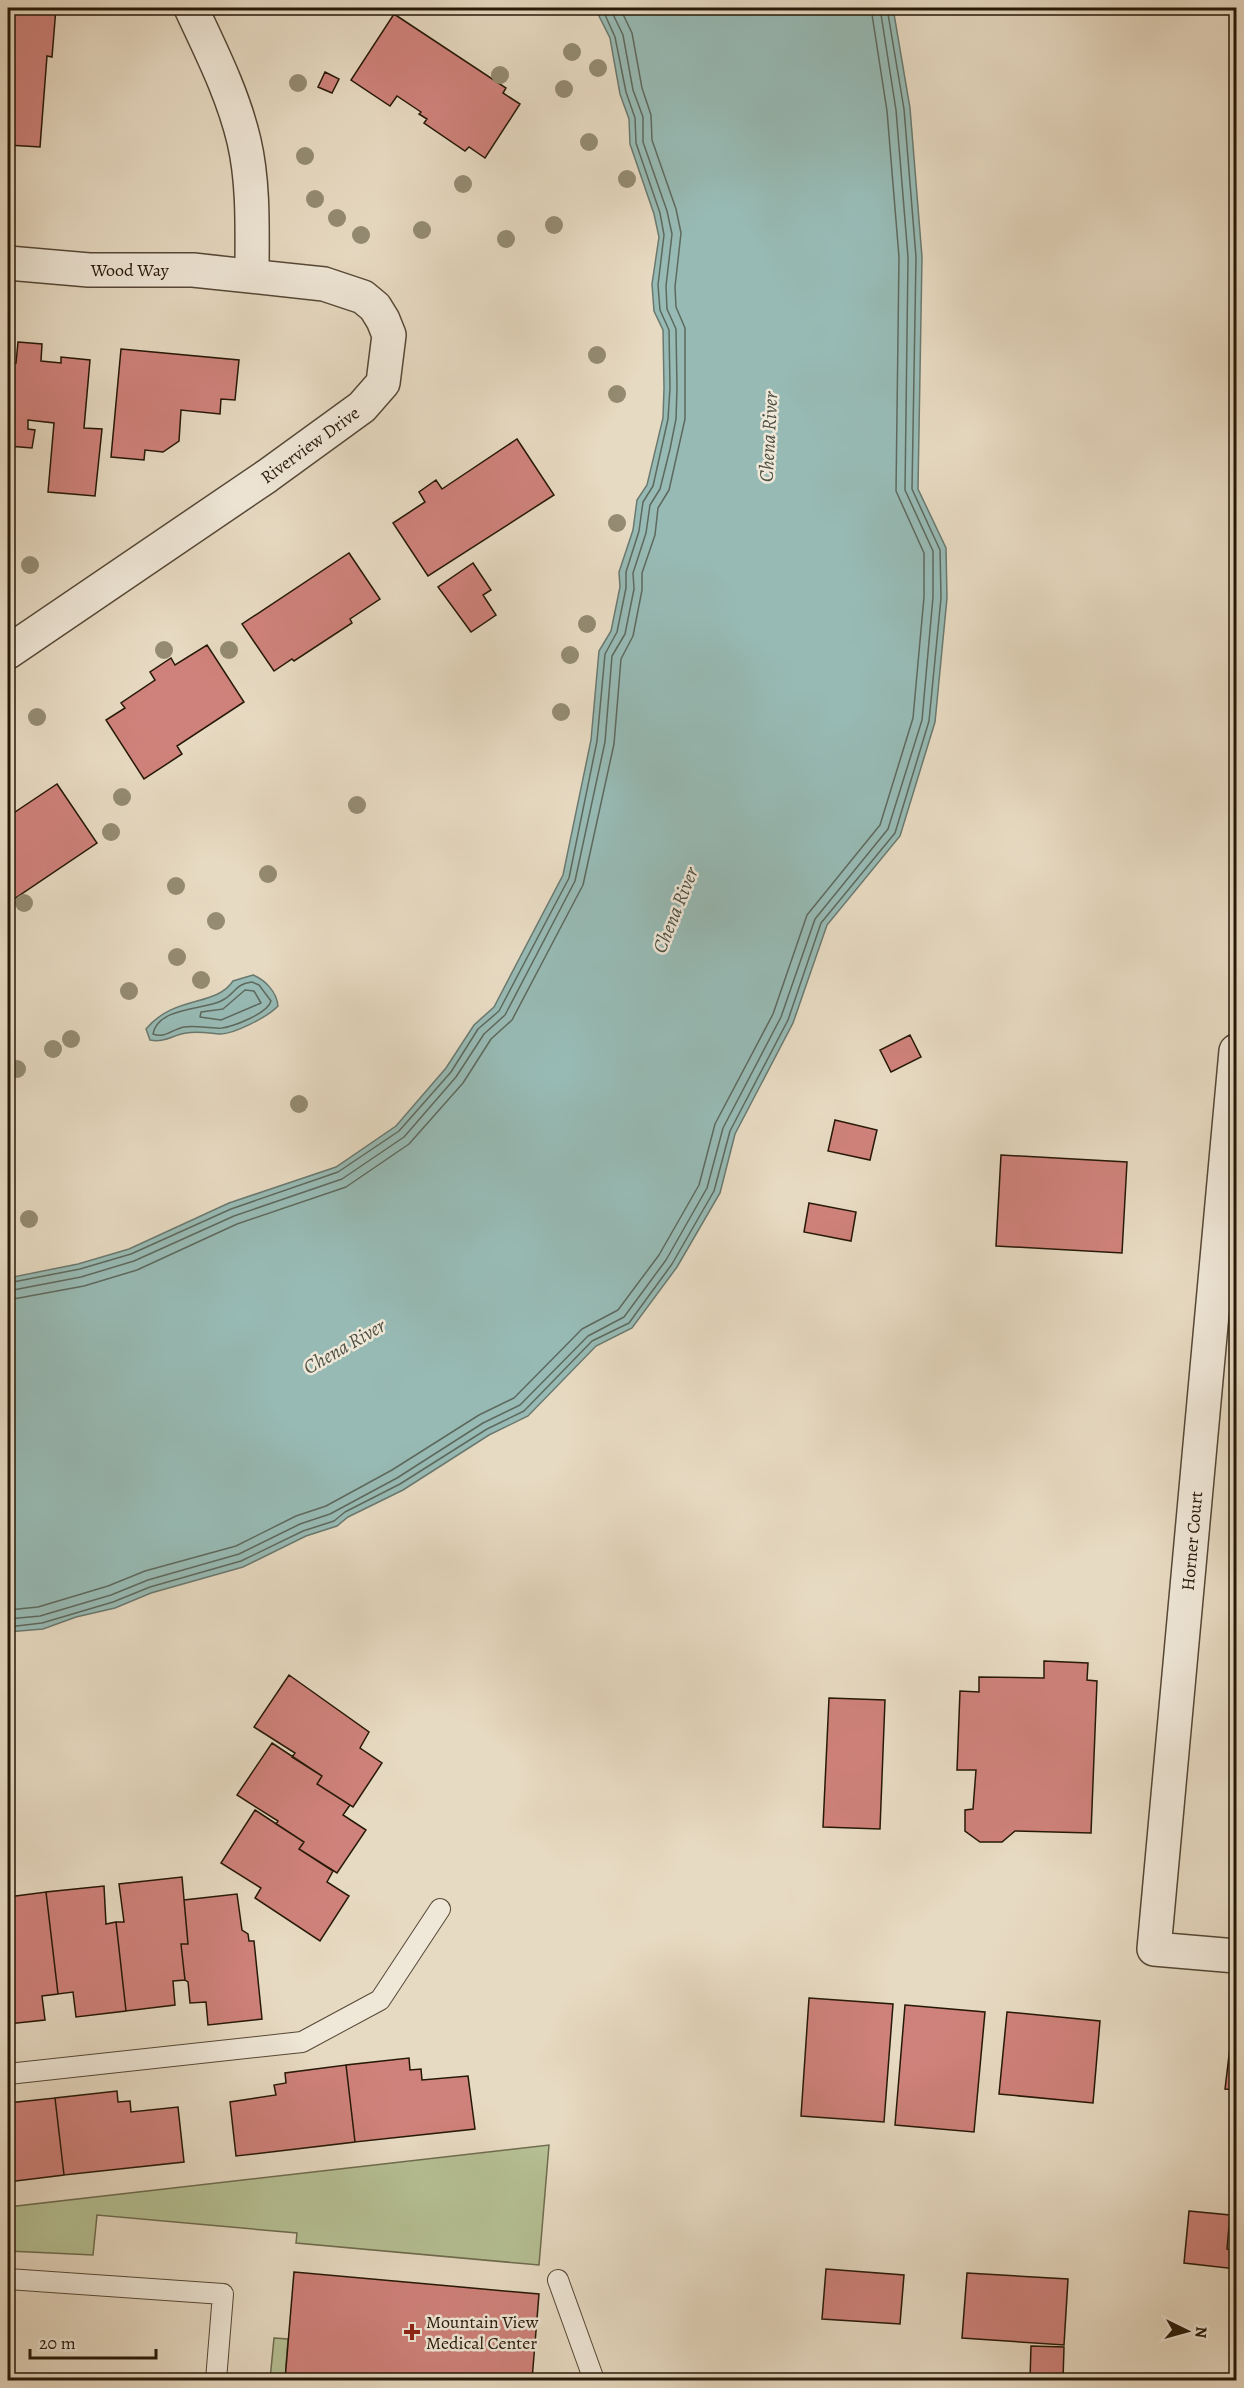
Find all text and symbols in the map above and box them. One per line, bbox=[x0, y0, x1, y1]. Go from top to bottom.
street label: Wood Way bbox=[90, 258, 170, 282]
water label: Chena River bbox=[753, 390, 784, 483]
street label: Riverview Drive bbox=[256, 401, 364, 489]
water label: Chena River bbox=[646, 862, 705, 957]
water label: Chena River bbox=[298, 1312, 391, 1381]
street label: Horner Court bbox=[1176, 1490, 1208, 1592]
north arrow bbox=[1157, 2301, 1217, 2361]
place label: Mountain View Medical Center bbox=[426, 2310, 539, 2355]
scale bar bbox=[30, 2322, 156, 2360]
marker: Mountain View Medical Center bbox=[403, 2323, 421, 2341]
text: N bbox=[1189, 2325, 1212, 2339]
text: 20 m bbox=[39, 2331, 76, 2355]

